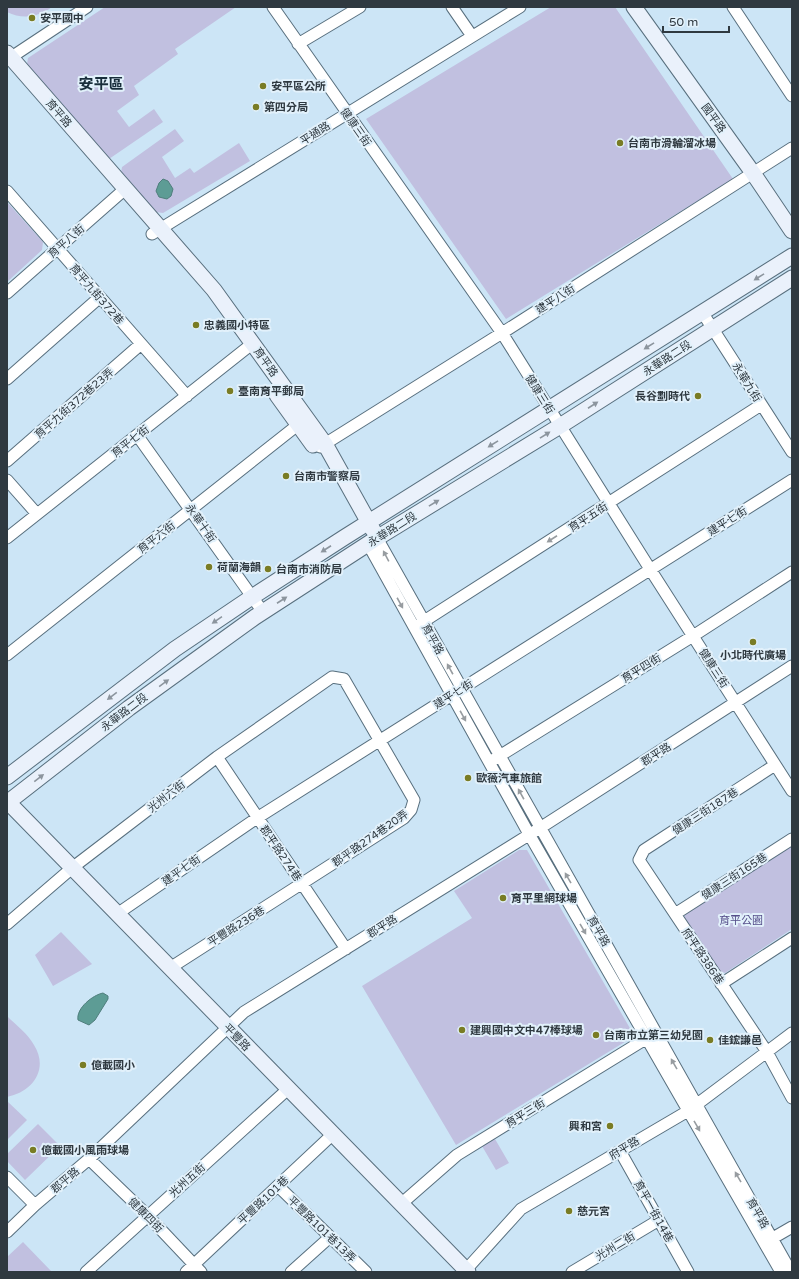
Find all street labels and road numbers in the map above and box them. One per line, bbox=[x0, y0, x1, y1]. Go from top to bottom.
street label: 育平路 bbox=[43, 97, 74, 130]
street label: 國平路 bbox=[699, 101, 729, 135]
street label: 健康三街 bbox=[338, 106, 374, 149]
street label: 平通路 bbox=[298, 119, 333, 148]
street label: 育平八街 bbox=[45, 222, 87, 261]
street label: 育平九街372巷 bbox=[67, 261, 126, 327]
street label: 建平八街 bbox=[533, 282, 577, 317]
street label: 永華路二段 bbox=[641, 338, 694, 379]
street label: 育平路 bbox=[251, 345, 280, 380]
street label: 永華九街 bbox=[729, 360, 764, 404]
street label: 育平九街372巷23弄 bbox=[32, 365, 117, 441]
street label: 健康三街 bbox=[522, 372, 557, 416]
street label: 育平七街 bbox=[109, 423, 152, 460]
street label: 育平五街 bbox=[566, 500, 610, 535]
street label: 永華十街 bbox=[183, 502, 219, 545]
street label: 建平七街 bbox=[705, 504, 749, 539]
street label: 永華路二段 bbox=[365, 509, 419, 550]
street label: 育平六街 bbox=[135, 519, 178, 556]
street label: 育平路 bbox=[419, 622, 446, 657]
street label: 健康三街 bbox=[696, 646, 731, 690]
street label: 育平四街 bbox=[619, 651, 663, 686]
street label: 建平七街 bbox=[431, 677, 475, 712]
street label: 永華路二段 bbox=[98, 691, 150, 734]
street label: 郡平路 bbox=[639, 740, 674, 769]
street label: 光州六街 bbox=[145, 778, 188, 815]
street label: 健康三街187巷 bbox=[670, 785, 741, 837]
street label: 郡平路274巷20弄 bbox=[330, 807, 411, 869]
street label: 郡平路274巷 bbox=[257, 823, 304, 884]
street label: 健康三街165巷 bbox=[699, 850, 770, 902]
street label: 建平七街 bbox=[160, 852, 203, 888]
street label: 平豐路236巷 bbox=[205, 904, 267, 949]
street label: 郡平路 bbox=[365, 912, 400, 941]
street label: 育平路 bbox=[585, 914, 612, 949]
street label: 府平路386巷 bbox=[679, 926, 726, 987]
street label: 平豐路 bbox=[221, 1021, 253, 1054]
street label: 育平三街 bbox=[503, 1096, 547, 1131]
street label: 府平路 bbox=[607, 1134, 642, 1162]
street label: 光州五街 bbox=[167, 1161, 208, 1200]
street label: 郡平路 bbox=[49, 1165, 82, 1196]
street label: 平豐路101巷 bbox=[235, 1174, 291, 1227]
street label: 育平一街14巷 bbox=[631, 1178, 676, 1244]
street label: 平豐路101巷13弄 bbox=[285, 1194, 358, 1265]
street label: 健康四街 bbox=[125, 1195, 166, 1236]
street label: 育平路 bbox=[744, 1196, 771, 1231]
street label: 光州二街 bbox=[593, 1230, 637, 1263]

